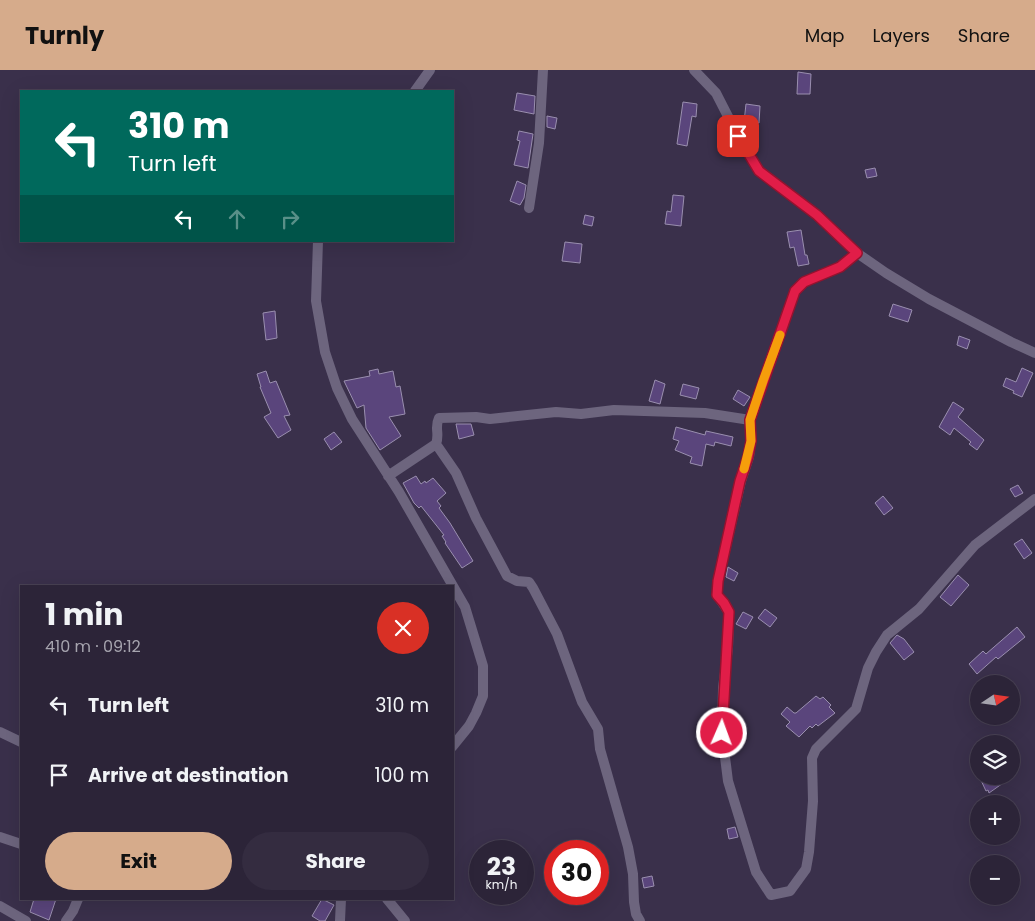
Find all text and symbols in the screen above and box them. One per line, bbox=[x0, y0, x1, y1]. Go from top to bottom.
text: Turnly bbox=[25, 19, 104, 52]
text: Map bbox=[805, 23, 845, 48]
text: Layers bbox=[873, 23, 930, 48]
text: Share bbox=[958, 23, 1010, 48]
text: 310 m bbox=[128, 101, 230, 150]
icon: left bbox=[45, 110, 110, 175]
pin bbox=[717, 115, 759, 157]
icon: arrive bbox=[724, 122, 752, 150]
text: Turn left bbox=[128, 148, 216, 179]
icon: left bbox=[170, 205, 198, 233]
icon: ahead bbox=[223, 205, 251, 233]
icon: right bbox=[276, 205, 304, 233]
text: 1 min bbox=[45, 593, 123, 636]
button: close bbox=[377, 602, 429, 654]
text: 410 m · 09:12 bbox=[45, 635, 141, 658]
north arrow bbox=[970, 675, 1020, 725]
map controls bbox=[970, 675, 1020, 905]
icon: left bbox=[45, 691, 73, 719]
text: Turn left bbox=[88, 692, 169, 719]
text: 310 m bbox=[375, 692, 429, 719]
position arrow bbox=[695, 706, 747, 758]
button: layers bbox=[970, 735, 1020, 785]
icon: arrive bbox=[45, 761, 73, 789]
text: Arrive at destination bbox=[88, 762, 289, 789]
text: 100 m bbox=[374, 762, 429, 789]
button: + bbox=[970, 795, 1020, 845]
button: Exit bbox=[45, 832, 232, 890]
button: Share bbox=[242, 832, 429, 890]
speed limit sign: 30 bbox=[544, 840, 609, 905]
text: 23 bbox=[487, 849, 516, 884]
button: − bbox=[970, 855, 1020, 905]
text: km/h bbox=[486, 876, 517, 893]

